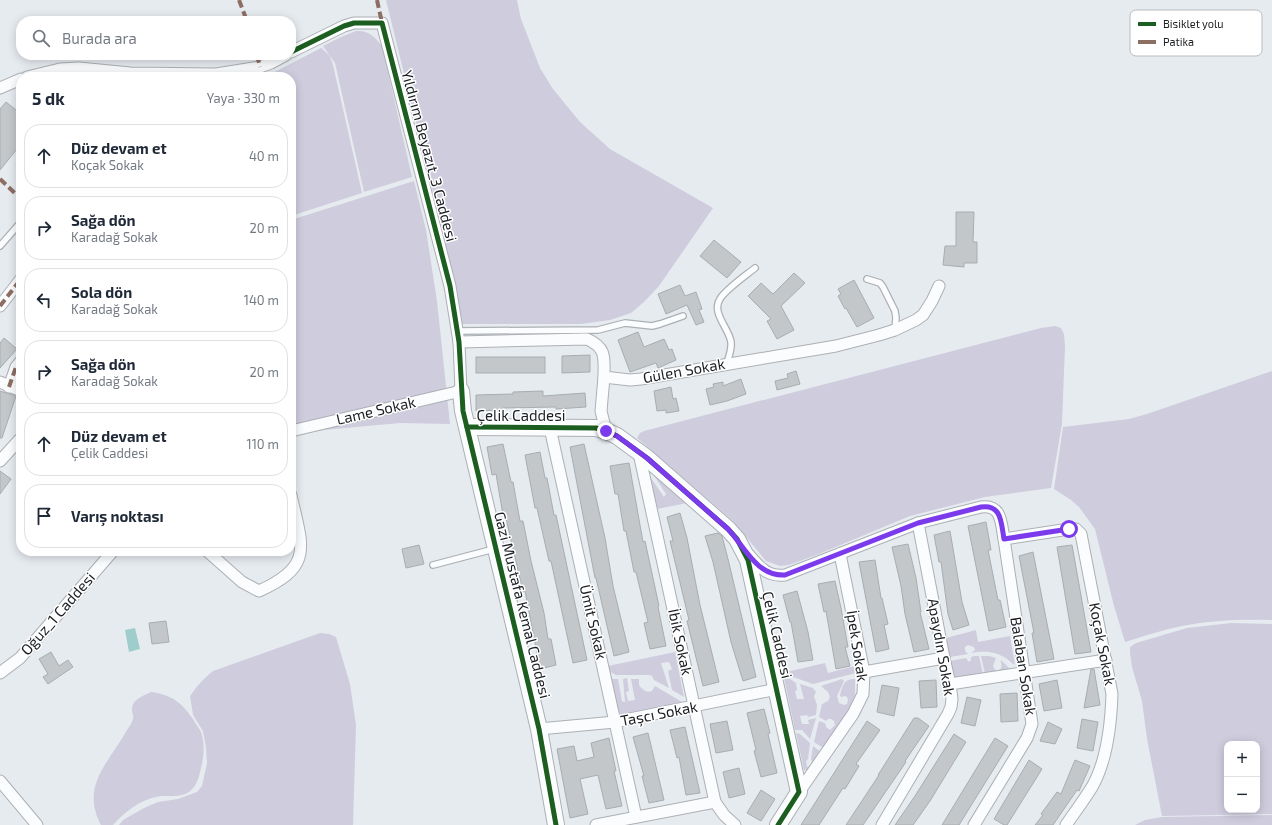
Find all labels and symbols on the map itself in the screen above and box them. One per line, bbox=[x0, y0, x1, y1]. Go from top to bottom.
legend bbox=[1130, 10, 1262, 56]
text: Bisiklet yolu bbox=[1163, 17, 1224, 30]
text: Patika bbox=[1163, 35, 1194, 48]
street label: Yıldırım Beyazıt_3 Caddesi bbox=[398, 68, 462, 243]
street label: Gülen Sokak bbox=[641, 354, 727, 386]
street label: Lame Sokak bbox=[334, 392, 418, 428]
street label: Çelik Caddesi bbox=[476, 406, 566, 425]
route end bbox=[597, 422, 615, 440]
street label: Gazi Mustafa Kemal Caddesi bbox=[491, 510, 555, 700]
route start bbox=[1060, 520, 1078, 538]
street label: Oğuz_1 Caddesi bbox=[16, 568, 98, 658]
street label: Ümit Sokak bbox=[577, 583, 611, 661]
street label: Çelik Caddesi bbox=[758, 589, 797, 680]
street label: Apaydın Sokak bbox=[925, 597, 960, 697]
street label: Koçak Sokak bbox=[1085, 601, 1120, 687]
street label: İbik Sokak bbox=[665, 607, 697, 677]
street label: İpek Sokak bbox=[843, 609, 873, 683]
street label: Balaban Sokak bbox=[1007, 615, 1041, 717]
street label: Taşcı Sokak bbox=[619, 697, 699, 730]

